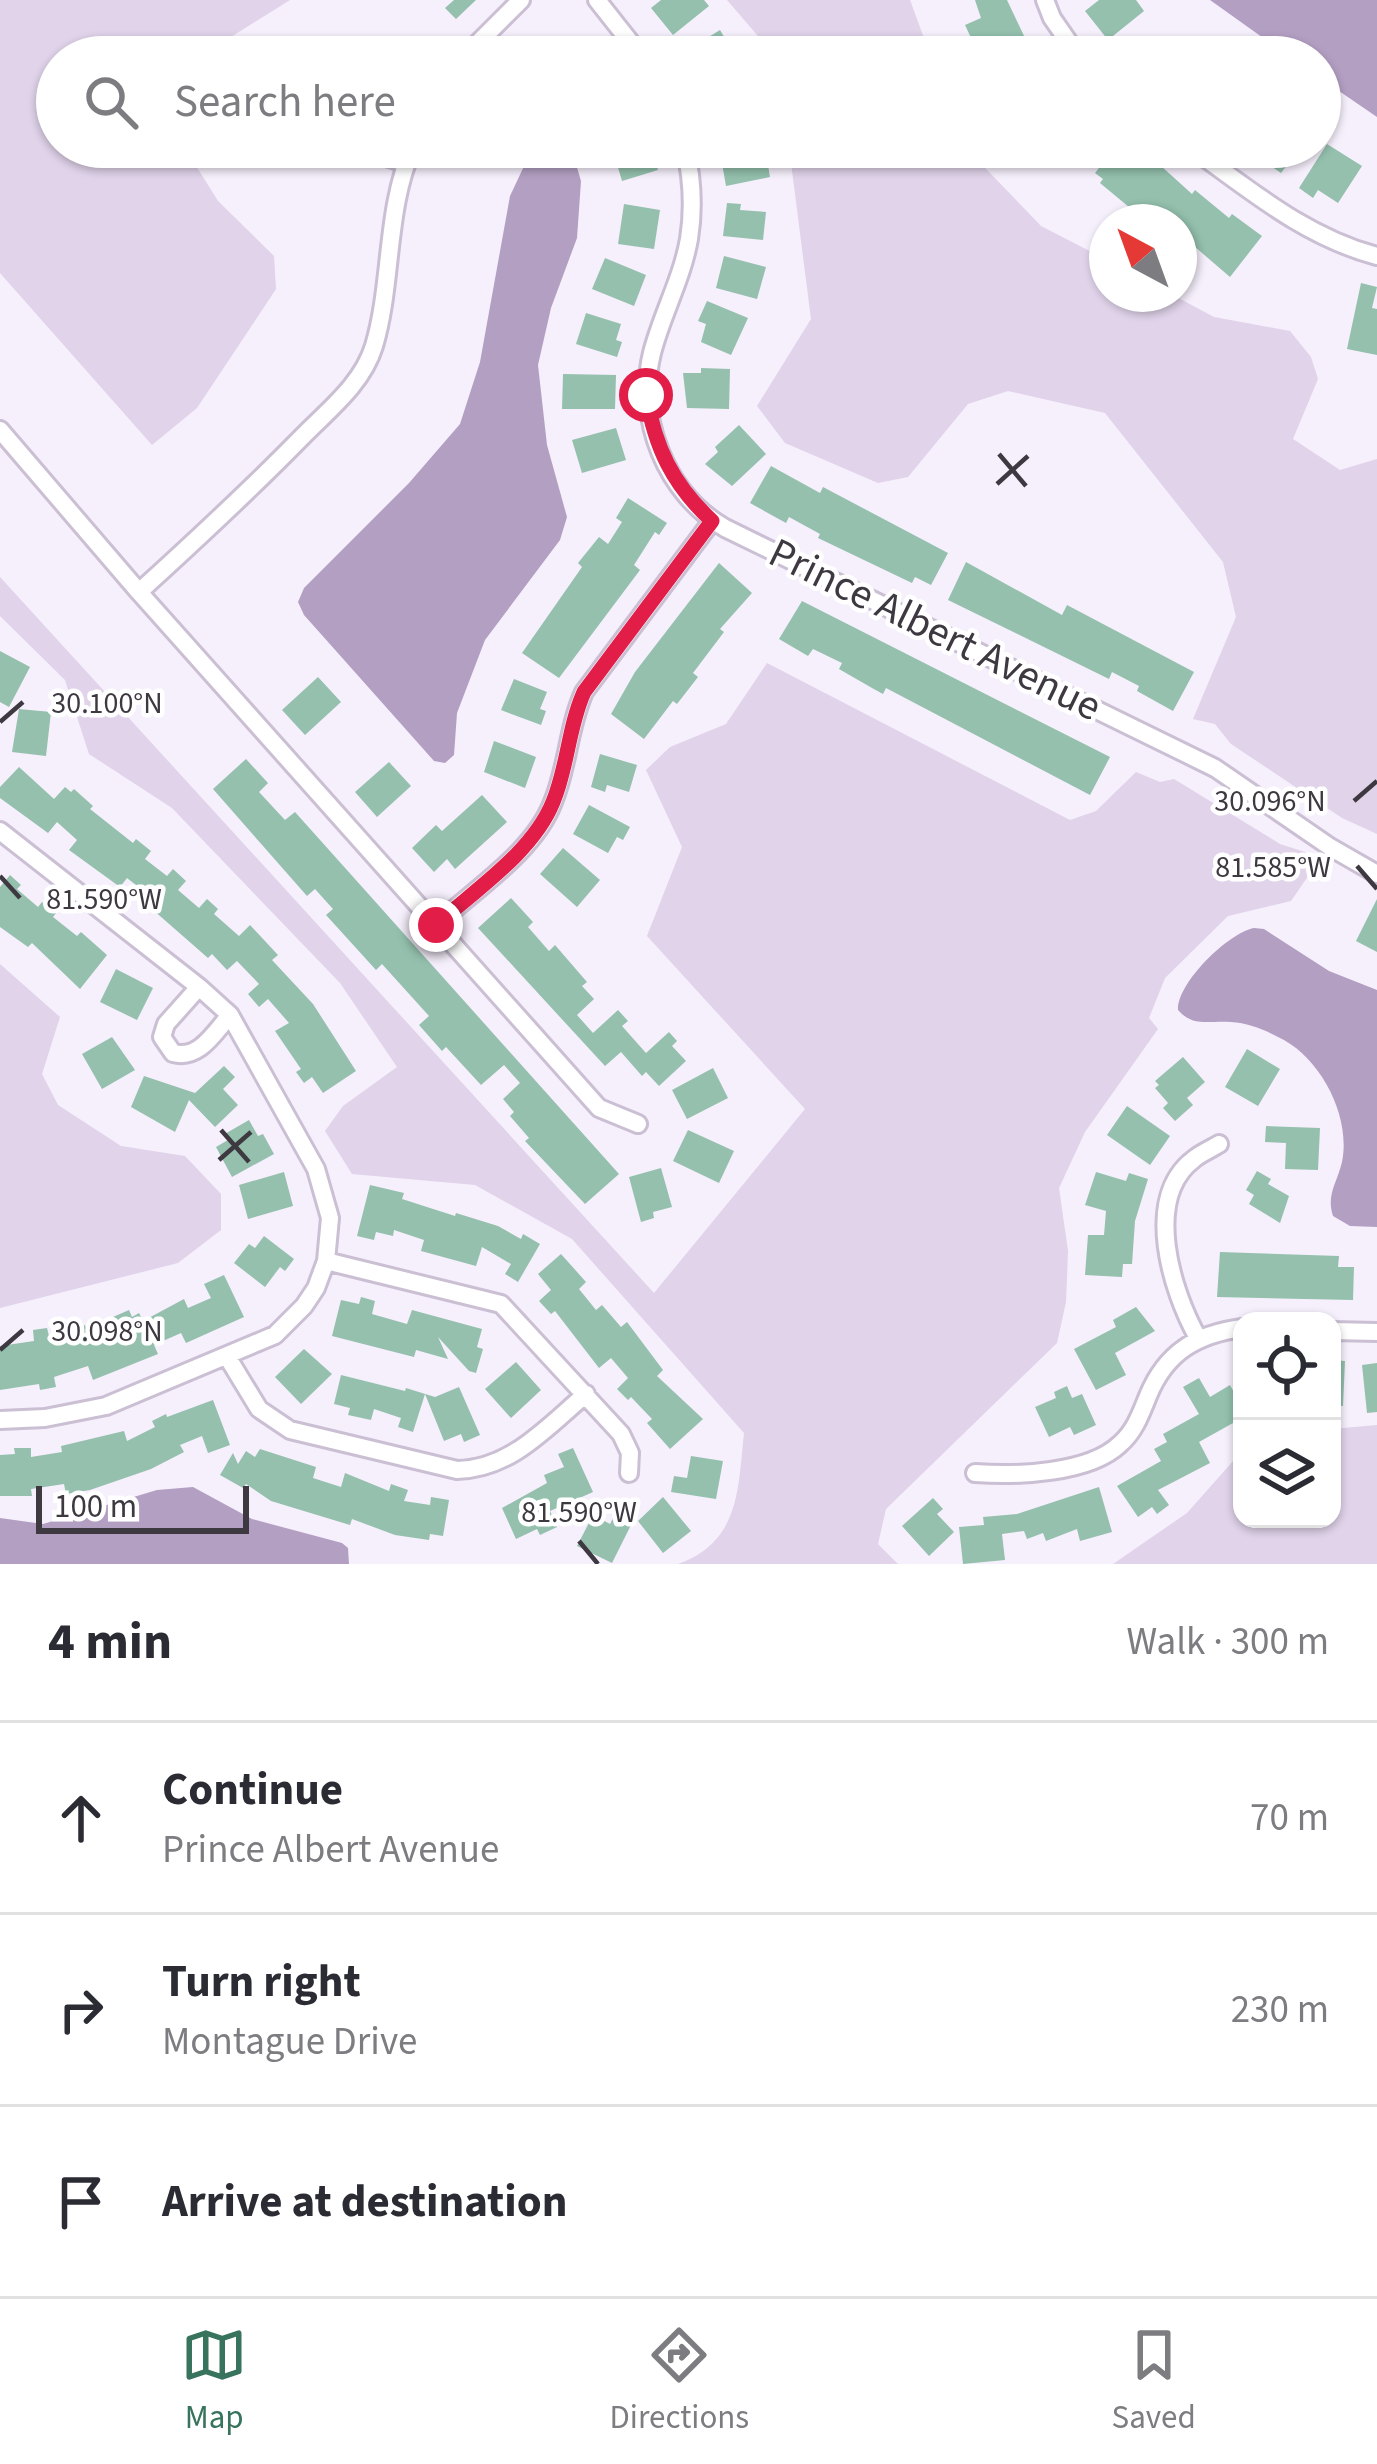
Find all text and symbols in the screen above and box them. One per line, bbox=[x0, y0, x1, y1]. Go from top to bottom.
search box bbox=[36, 36, 1341, 168]
icon: search bbox=[78, 69, 144, 135]
text: Search here bbox=[174, 70, 396, 134]
north arrow bbox=[1089, 204, 1197, 312]
route start bbox=[619, 368, 673, 422]
street label: Prince Albert Avenue bbox=[759, 523, 1111, 737]
text: 30.100°N bbox=[51, 682, 163, 725]
text: 30.096°N bbox=[1214, 780, 1326, 823]
text: 81.585°W bbox=[1215, 846, 1331, 889]
text: 81.590°W bbox=[46, 878, 162, 921]
route end bbox=[409, 898, 463, 952]
text: 30.098°N bbox=[51, 1310, 163, 1353]
map controls bbox=[1233, 1312, 1341, 1528]
button: locate bbox=[1233, 1312, 1341, 1420]
button: layers bbox=[1233, 1420, 1341, 1528]
scale bar bbox=[36, 1480, 249, 1533]
text: 100 m bbox=[54, 1483, 137, 1530]
text: 81.590°W bbox=[521, 1491, 637, 1534]
text: 4 min bbox=[48, 1606, 172, 1678]
text: Walk · 300 m bbox=[1126, 1614, 1329, 1670]
text: Continue bbox=[162, 1758, 343, 1822]
icon: ahead bbox=[48, 1785, 114, 1851]
text: 70 m bbox=[1250, 1790, 1329, 1846]
text: Prince Albert Avenue bbox=[162, 1822, 499, 1878]
text: Turn right bbox=[162, 1950, 361, 2014]
icon: right bbox=[48, 1977, 114, 2043]
text: 230 m bbox=[1231, 1982, 1329, 2038]
text: Montague Drive bbox=[162, 2014, 417, 2070]
icon: arrive bbox=[48, 2169, 114, 2235]
text: Arrive at destination bbox=[162, 2170, 567, 2234]
tab: Map bbox=[181, 2322, 247, 2441]
tab: Directions bbox=[610, 2322, 749, 2441]
tab: Saved bbox=[1112, 2322, 1196, 2441]

